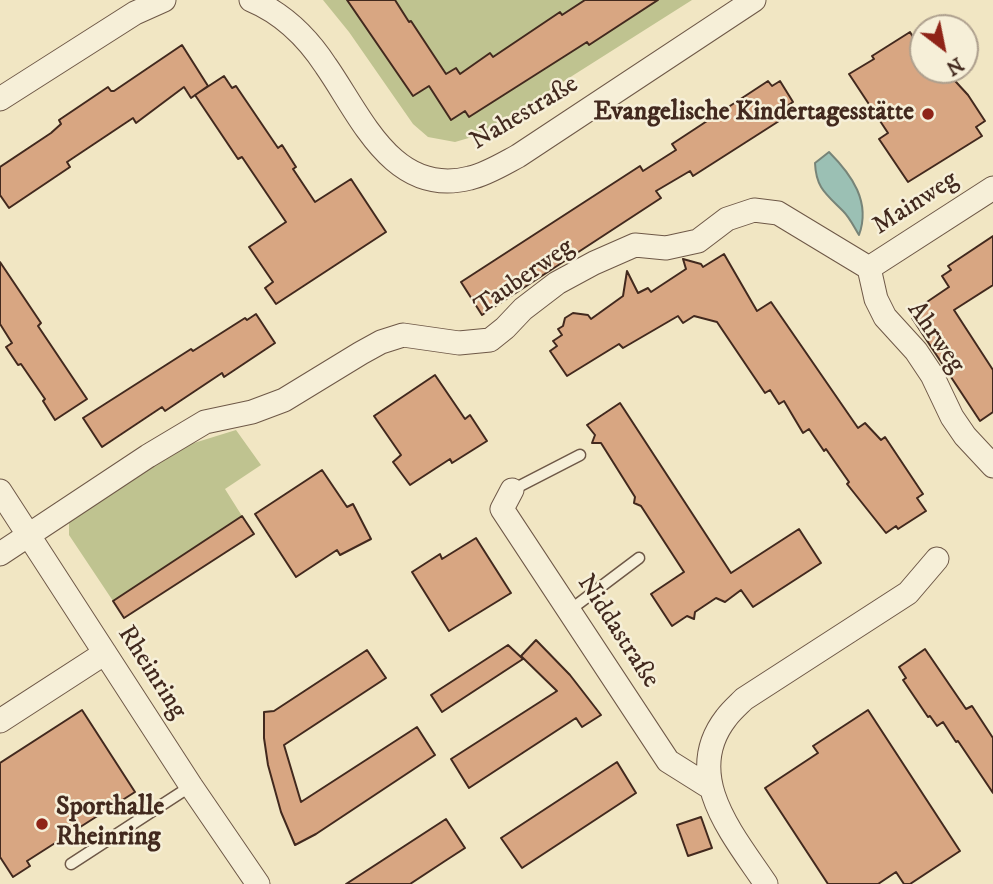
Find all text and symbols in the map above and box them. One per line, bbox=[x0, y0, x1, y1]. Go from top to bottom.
north arrow bbox=[909, 14, 979, 84]
text: N bbox=[942, 52, 967, 79]
street label: Nahestraße bbox=[465, 70, 585, 158]
place label: Evangelische Kindertagesstätte bbox=[593, 98, 914, 130]
marker: Evangelische Kindertagesstätte bbox=[920, 106, 936, 122]
street label: Mainweg bbox=[868, 165, 964, 243]
street label: Tauberweg bbox=[469, 233, 581, 323]
street label: Ahrweg bbox=[899, 296, 971, 380]
street label: Niddastraße bbox=[569, 570, 665, 694]
street label: Rheinring bbox=[109, 621, 193, 725]
place label: Sporthalle Rheinring bbox=[56, 793, 164, 854]
marker: Sporthalle Rheinring bbox=[34, 816, 50, 832]

